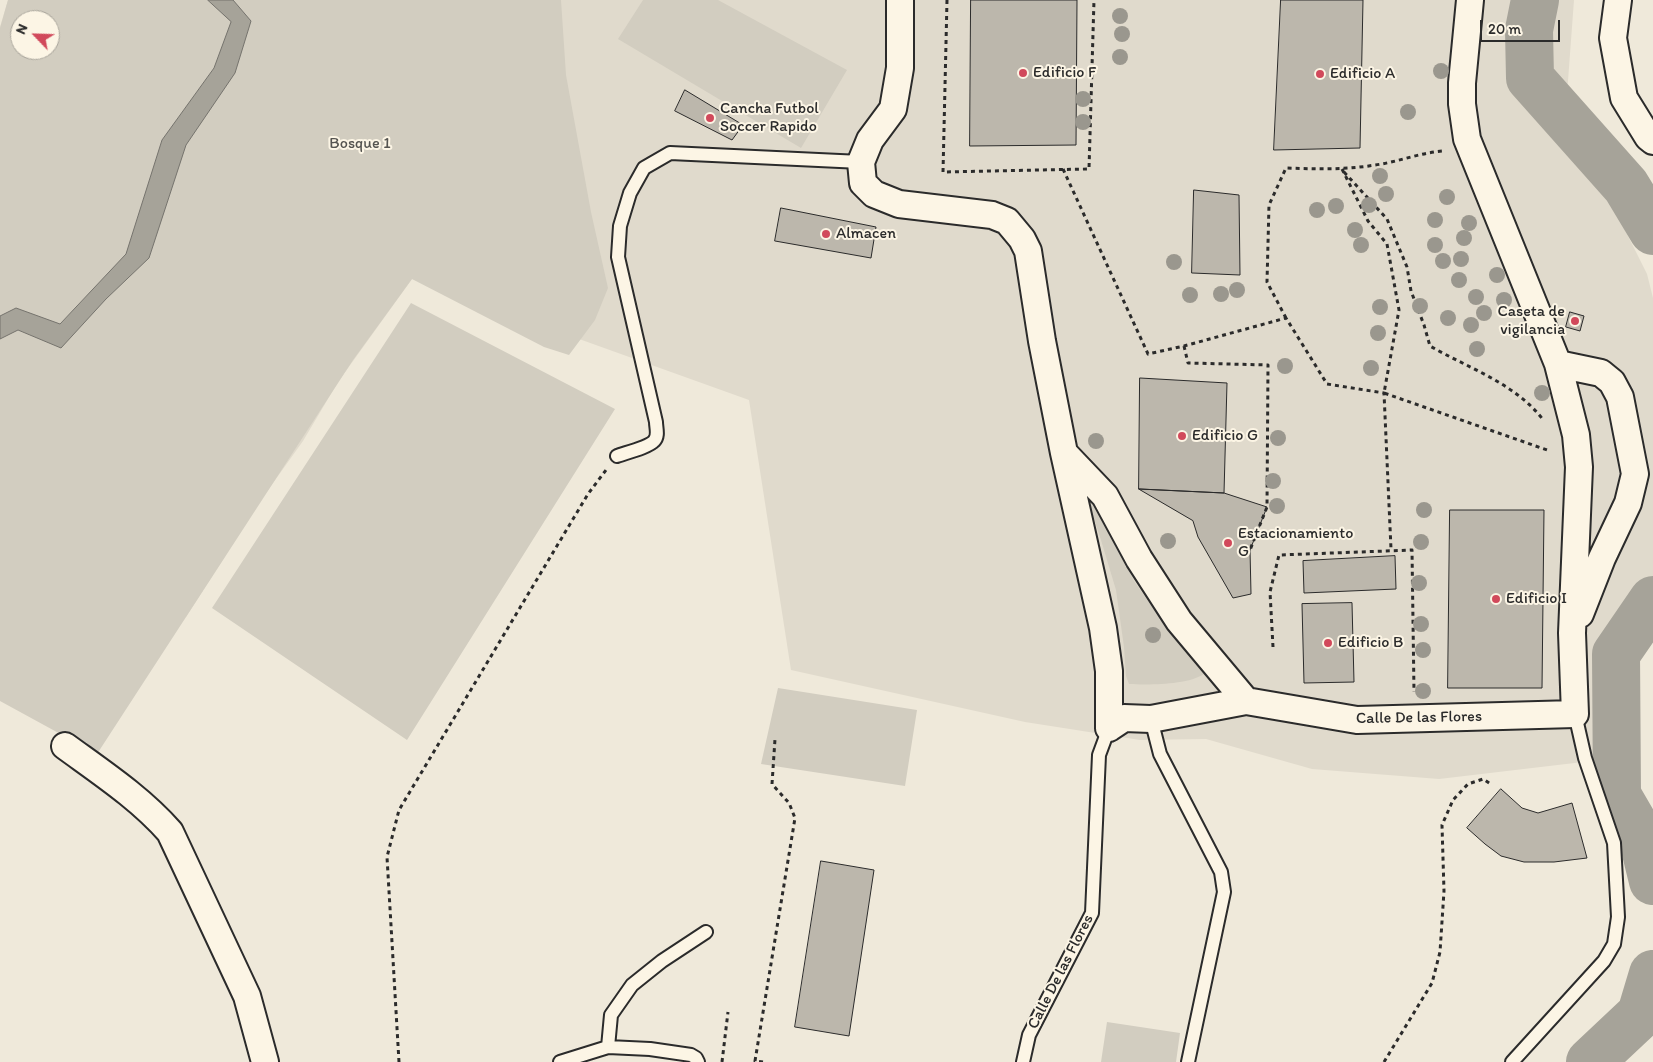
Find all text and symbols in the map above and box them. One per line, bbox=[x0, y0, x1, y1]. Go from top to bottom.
north arrow bbox=[10, 10, 60, 60]
scale bar bbox=[1483, 10, 1563, 42]
text: 20 m bbox=[1488, 20, 1521, 38]
text: N bbox=[12, 21, 31, 37]
place label: Edificio F bbox=[1033, 63, 1096, 83]
place label: Edificio A bbox=[1330, 64, 1395, 84]
marker: Edificio F bbox=[1017, 67, 1029, 79]
marker: Edificio A bbox=[1314, 68, 1326, 80]
place label: Cancha Futbol Soccer Rapido bbox=[720, 99, 819, 137]
marker: Cancha Futbol Soccer Rapido bbox=[704, 112, 716, 124]
park label: Bosque 1 bbox=[329, 134, 391, 154]
place label: Almacen bbox=[836, 224, 896, 244]
marker: Almacen bbox=[820, 228, 832, 240]
place label: Caseta de vigilancia bbox=[1497, 302, 1565, 340]
marker: Caseta de vigilancia bbox=[1569, 315, 1581, 327]
place label: Edificio G bbox=[1192, 426, 1258, 446]
marker: Edificio G bbox=[1176, 430, 1188, 442]
place label: Estacionamiento G bbox=[1238, 524, 1353, 562]
marker: Estacionamiento G bbox=[1222, 537, 1234, 549]
place label: Edificio I bbox=[1506, 589, 1567, 609]
marker: Edificio I bbox=[1490, 593, 1502, 605]
place label: Edificio B bbox=[1338, 633, 1403, 653]
marker: Edificio B bbox=[1322, 637, 1334, 649]
street label: Calle De las Flores bbox=[1356, 707, 1482, 729]
street label: Calle De las Flores bbox=[1024, 911, 1098, 1033]

